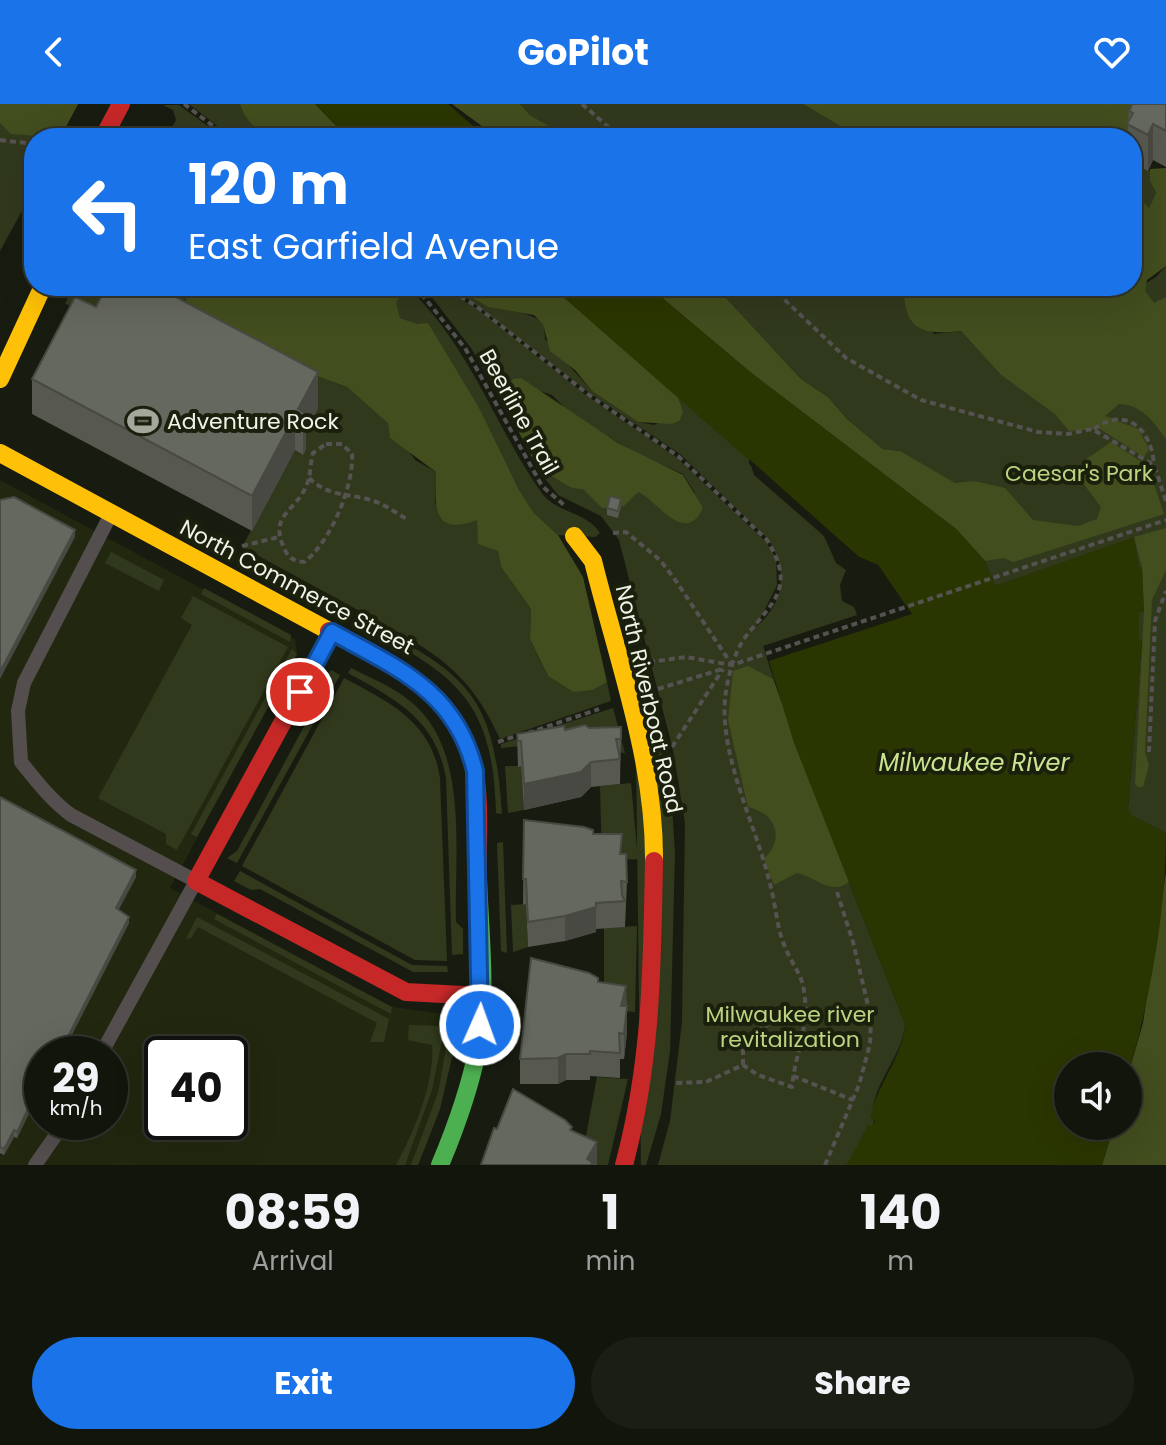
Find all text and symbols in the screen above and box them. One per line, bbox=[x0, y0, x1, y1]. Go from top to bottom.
text: GoPilot bbox=[517, 27, 649, 78]
icon: back bbox=[32, 30, 76, 74]
icon: heart bbox=[1090, 30, 1134, 74]
text: 120 m bbox=[188, 145, 349, 224]
icon: left bbox=[56, 160, 160, 264]
text: East Garfield Avenue bbox=[188, 221, 559, 272]
street label: Beerline Trail bbox=[472, 344, 566, 480]
sports icon: Adventure Rock bbox=[126, 404, 160, 438]
place label: Adventure Rock bbox=[167, 406, 339, 437]
park label: Caesar's Park bbox=[1005, 458, 1154, 489]
street label: North Commerce Street bbox=[174, 512, 420, 662]
street label: North Riverboat Road bbox=[608, 582, 690, 816]
pin bbox=[266, 658, 334, 726]
icon: arrive bbox=[278, 670, 322, 714]
water label: Milwaukee River bbox=[879, 746, 1070, 779]
position arrow bbox=[438, 983, 522, 1067]
park label: Milwaukee river revitalization bbox=[705, 999, 875, 1055]
speed limit sign: 40 bbox=[144, 1036, 248, 1140]
text: 29 bbox=[52, 1050, 100, 1106]
map controls bbox=[1054, 1052, 1142, 1140]
button: sound bbox=[1054, 1052, 1142, 1140]
text: km/h bbox=[49, 1094, 103, 1122]
text: 08:59 bbox=[224, 1179, 361, 1246]
text: 1 bbox=[601, 1179, 619, 1246]
text: 140 bbox=[860, 1179, 942, 1246]
text: Arrival bbox=[252, 1243, 334, 1279]
text: min bbox=[586, 1243, 635, 1279]
text: m bbox=[887, 1243, 914, 1279]
button: Exit bbox=[32, 1337, 575, 1429]
button: Share bbox=[591, 1337, 1134, 1429]

